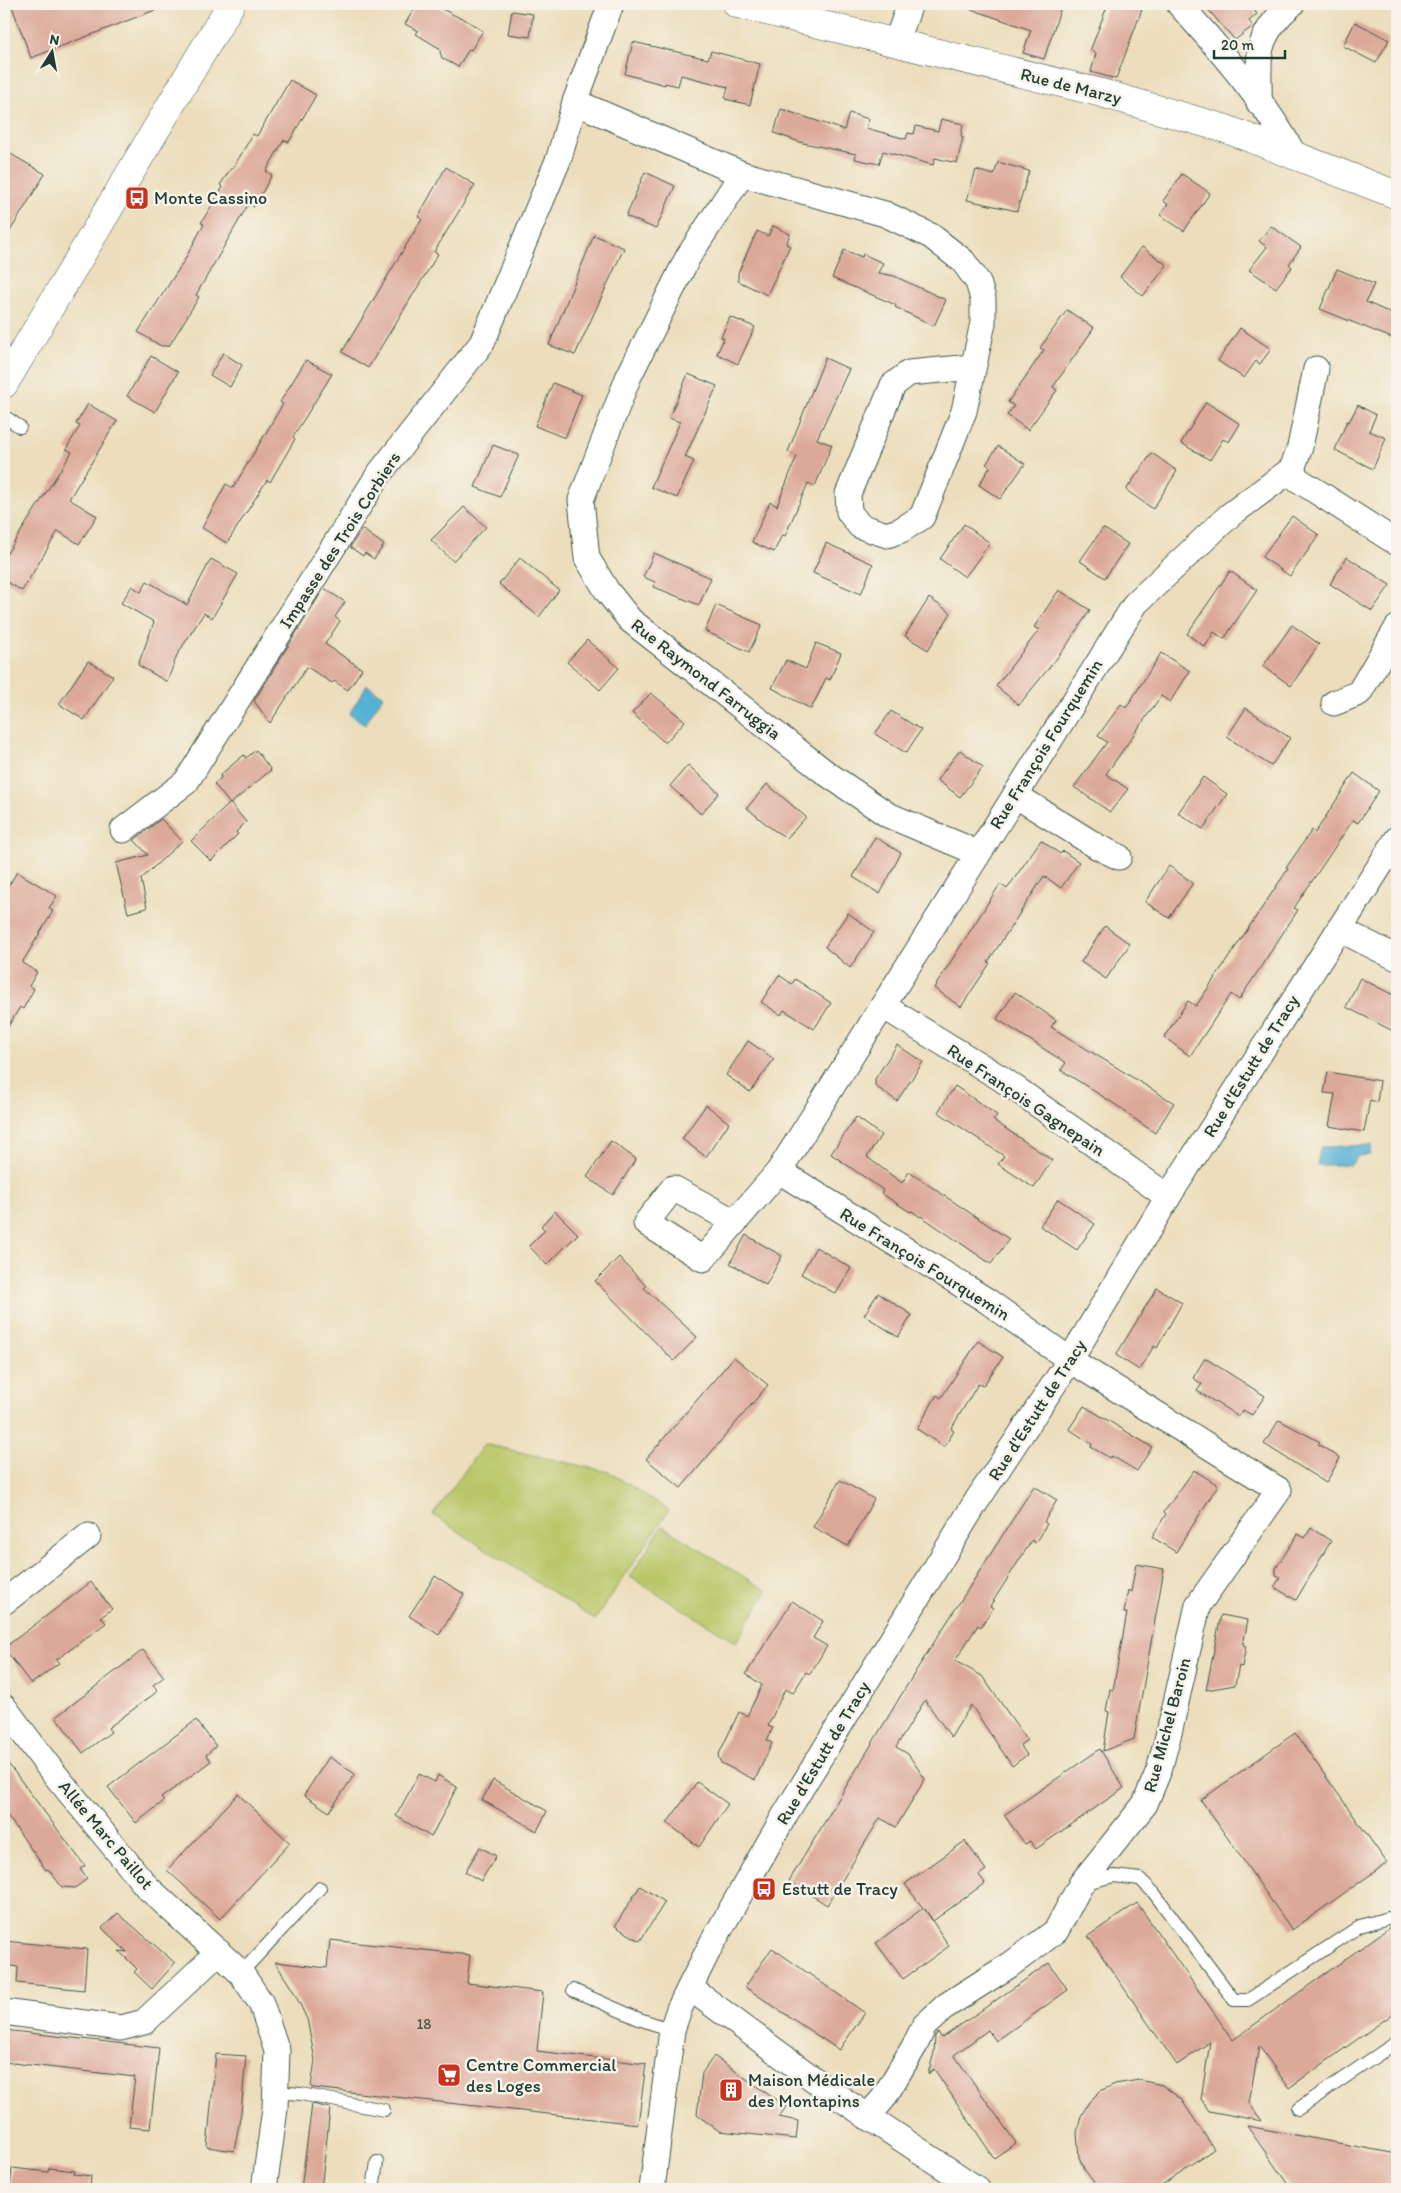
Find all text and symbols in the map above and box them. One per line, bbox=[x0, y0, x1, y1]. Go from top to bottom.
north arrow bbox=[28, 28, 78, 78]
scale bar bbox=[1214, 28, 1285, 60]
text: N bbox=[48, 30, 61, 49]
text: 20 m bbox=[1221, 36, 1255, 54]
street label: Rue de Marzy bbox=[1018, 63, 1124, 109]
bus stop icon: Monte Cassino bbox=[124, 185, 150, 211]
place label: Monte Cassino bbox=[154, 187, 267, 209]
street label: Impasse des Trois Corbiers bbox=[275, 447, 405, 633]
street label: Rue Raymond Farruggia bbox=[627, 614, 785, 744]
street label: Rue François Fourquemin bbox=[985, 655, 1107, 833]
street label: Rue d'Estutt de Tracy bbox=[1198, 990, 1304, 1141]
street label: Rue François Gagnepain bbox=[943, 1039, 1109, 1161]
street label: Rue François Fourquemin bbox=[836, 1203, 1014, 1325]
street label: Rue d'Estutt de Tracy bbox=[983, 1335, 1091, 1485]
street label: Rue Michel Baroin bbox=[1138, 1655, 1196, 1795]
street label: Rue d'Estutt de Tracy bbox=[771, 1677, 875, 1829]
street label: Allée Marc Paillot bbox=[54, 1776, 158, 1894]
bus stop icon: Estutt de Tracy bbox=[751, 1876, 777, 1902]
place label: Estutt de Tracy bbox=[782, 1878, 898, 1900]
house number: 18 bbox=[416, 2015, 432, 2033]
place label: Centre Commercial des Loges bbox=[466, 2054, 616, 2097]
supermarket icon: Centre Commercial des Loges bbox=[436, 2062, 462, 2088]
place label: Maison Médicale des Montapins bbox=[748, 2069, 875, 2112]
building icon: Maison Médicale des Montapins bbox=[718, 2077, 744, 2103]

